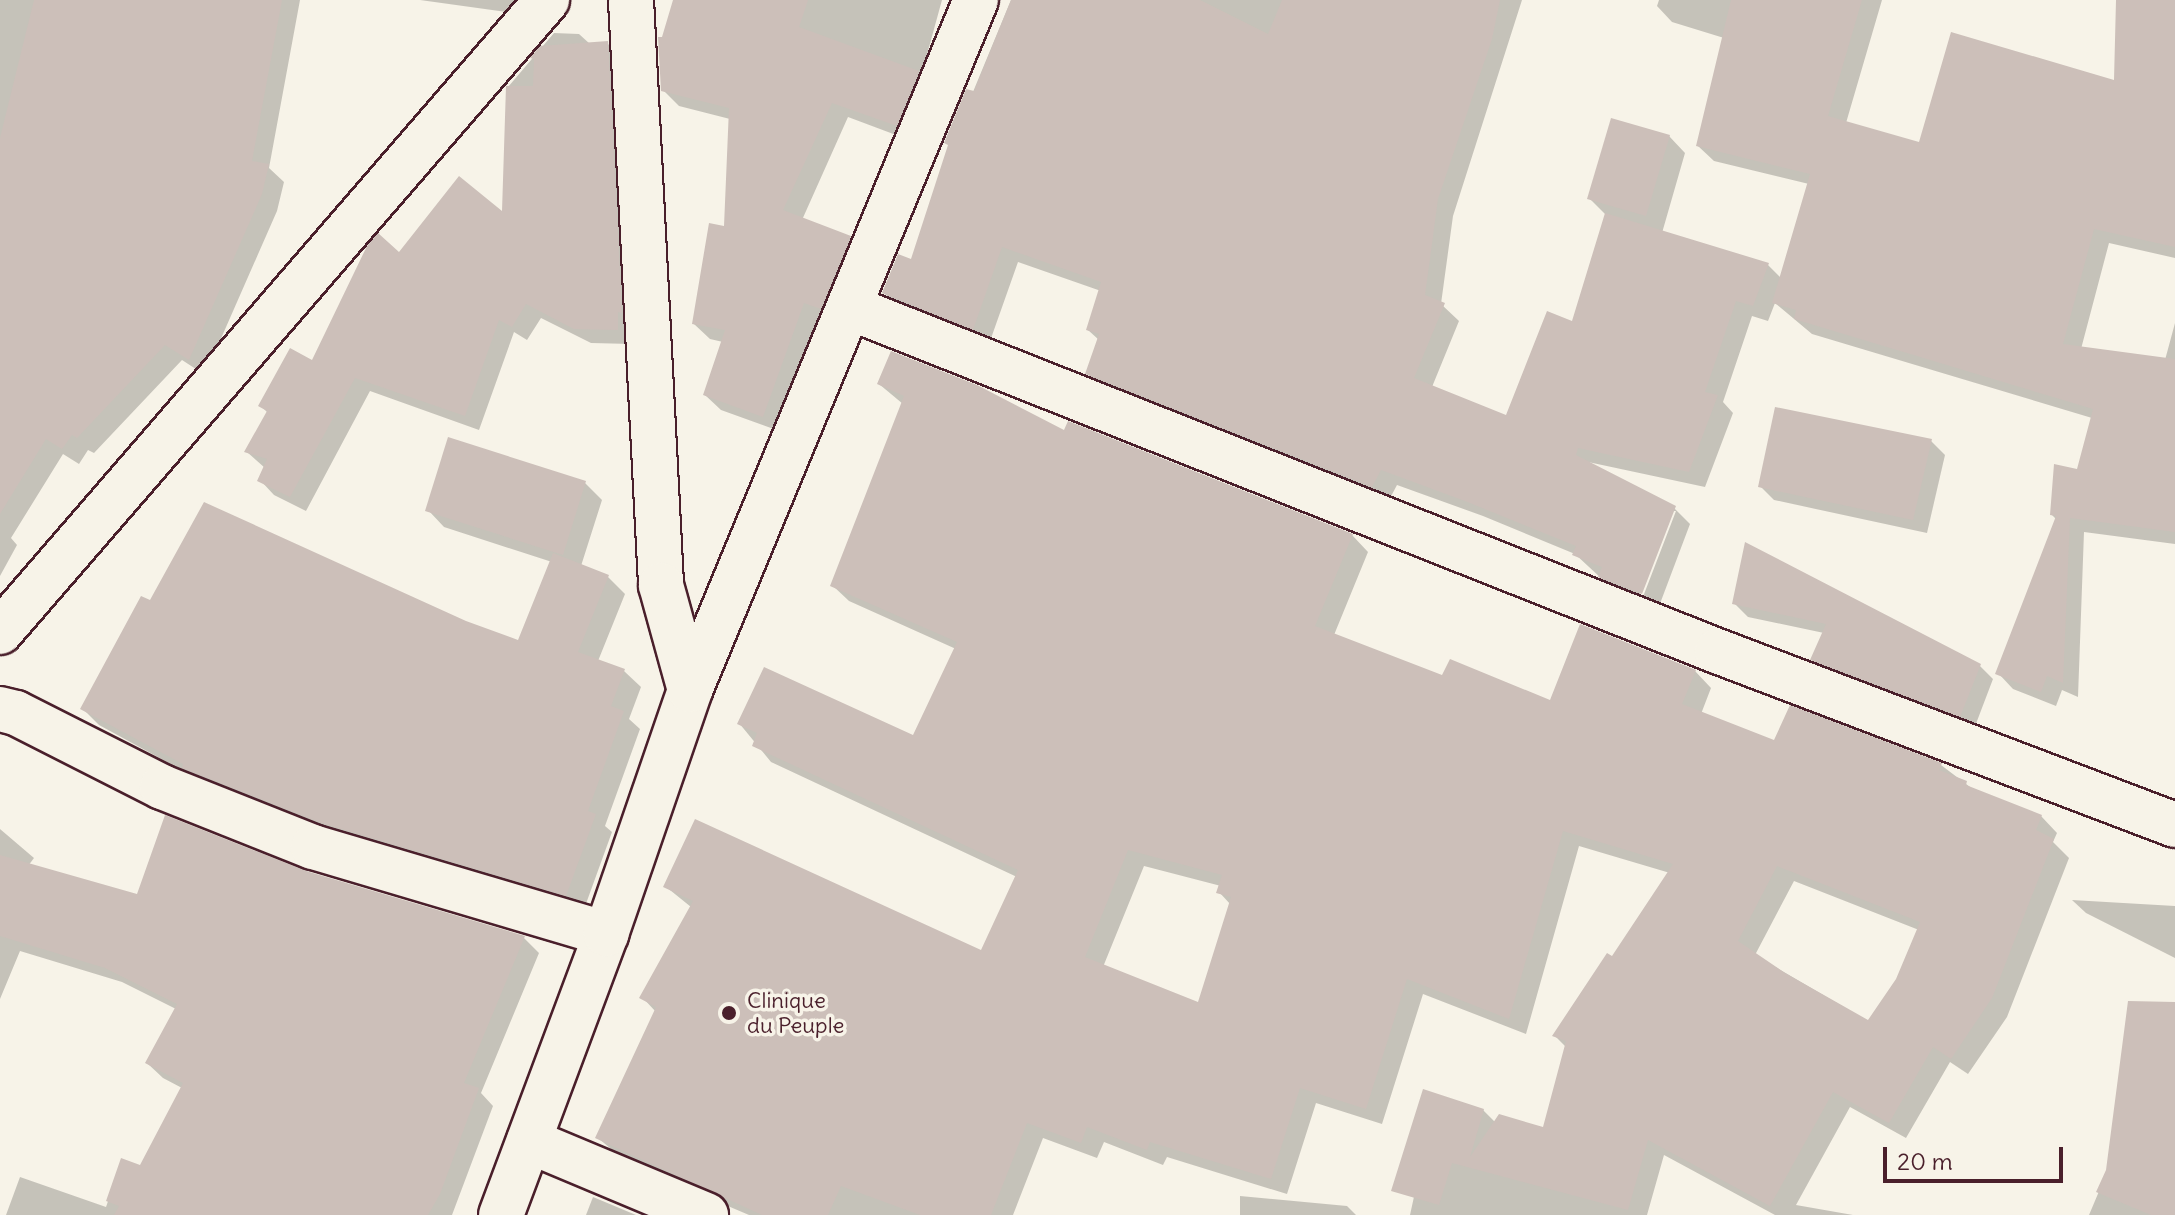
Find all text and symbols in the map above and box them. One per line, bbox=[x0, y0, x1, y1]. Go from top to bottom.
place label: Clinique du Peuple bbox=[747, 987, 844, 1038]
marker: Clinique du Peuple bbox=[718, 1002, 740, 1024]
scale bar bbox=[1887, 1131, 2067, 1181]
text: 20 m bbox=[1897, 1146, 1953, 1176]

